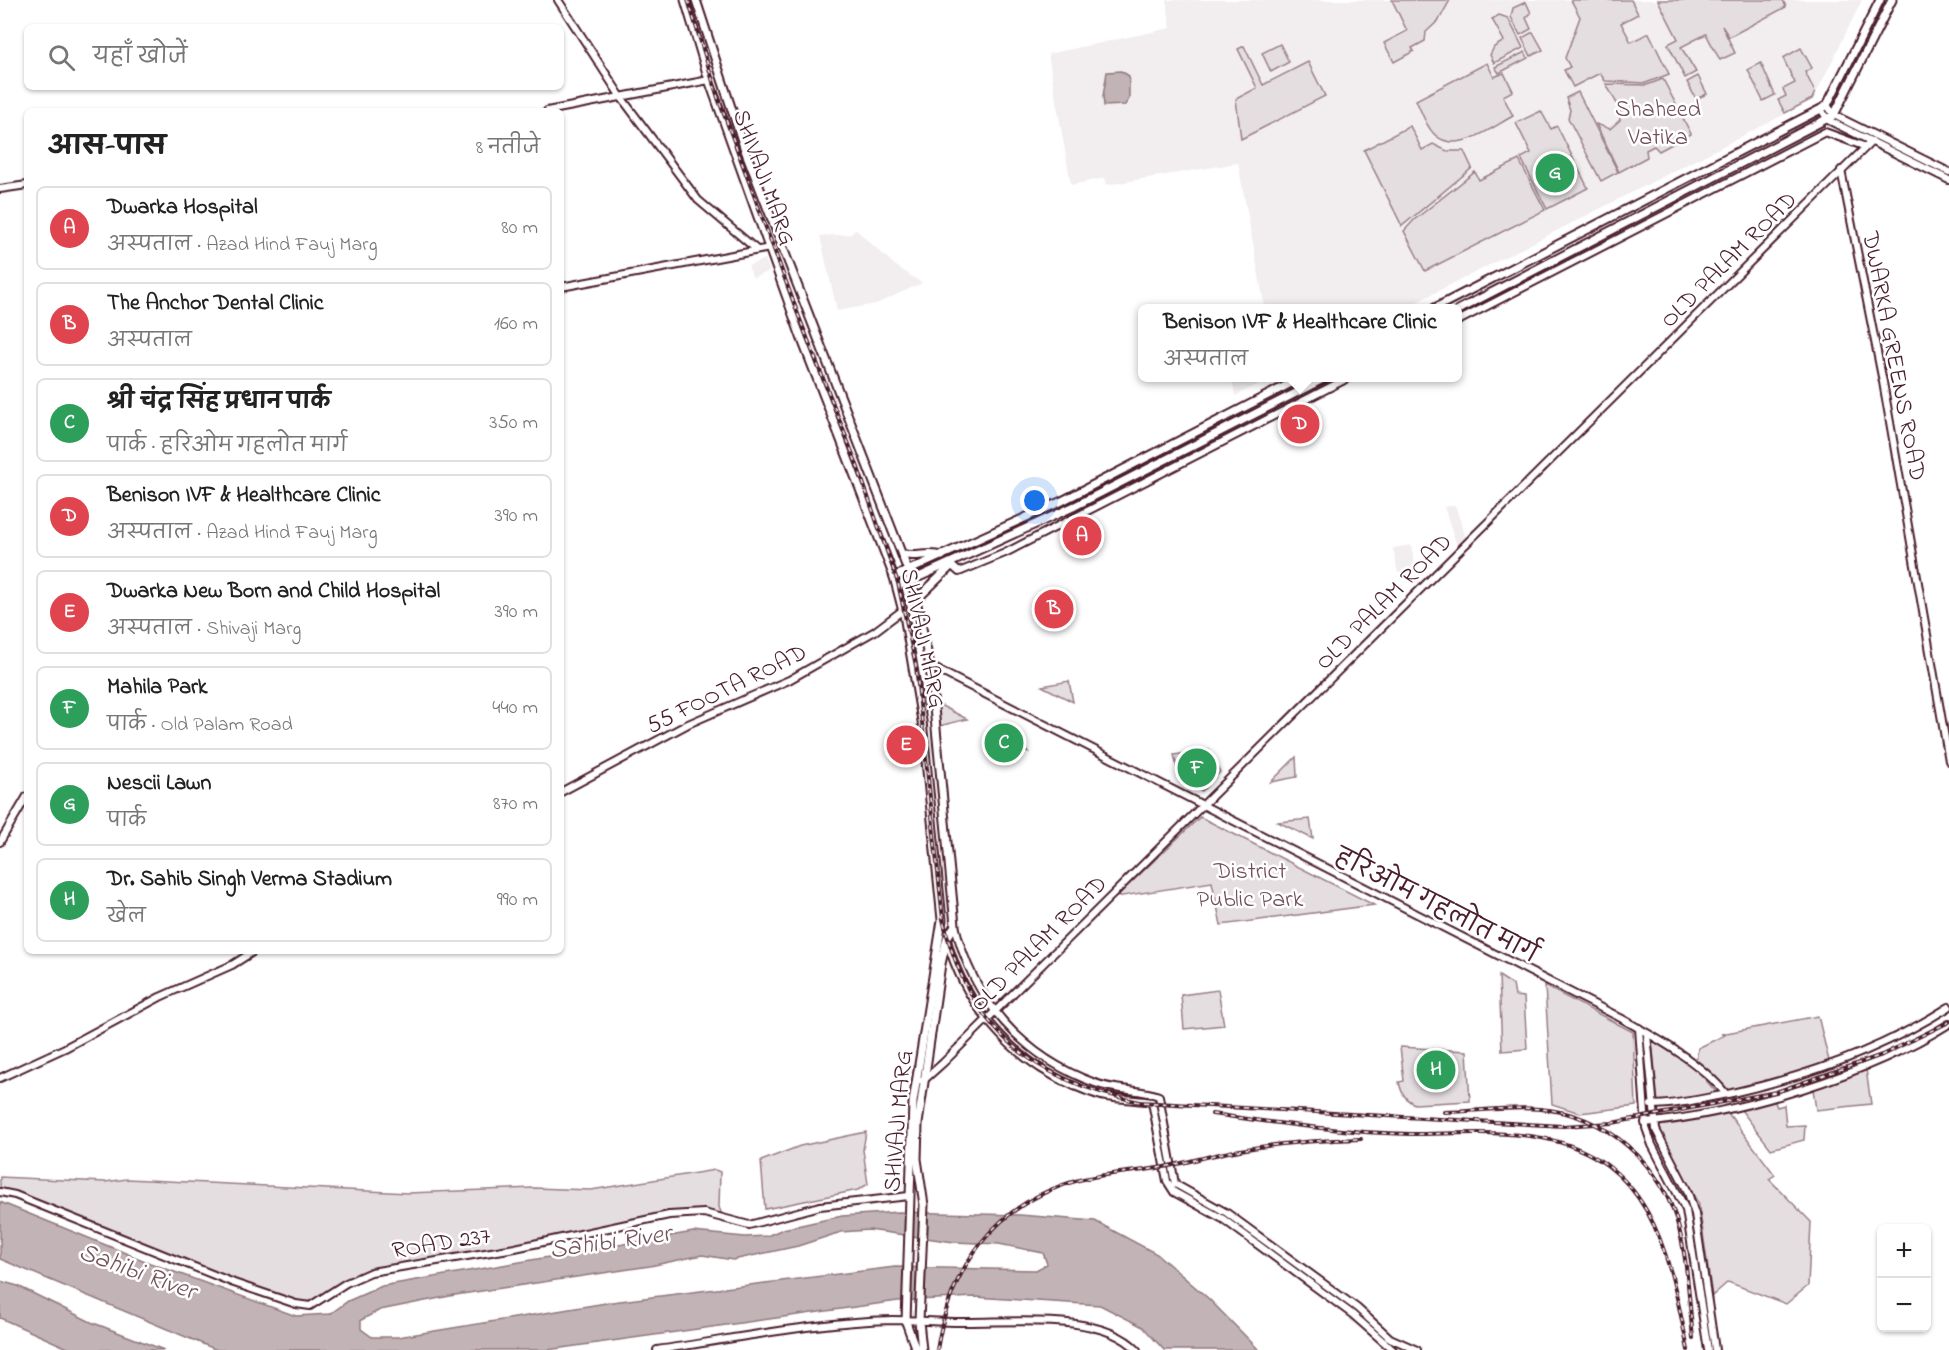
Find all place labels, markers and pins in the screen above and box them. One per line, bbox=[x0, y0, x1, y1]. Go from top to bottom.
pin: G bbox=[1536, 150, 1574, 195]
pin: D bbox=[1280, 402, 1320, 446]
pin: A bbox=[1062, 514, 1102, 558]
pin: B bbox=[1034, 586, 1074, 632]
pin: C bbox=[984, 720, 1024, 766]
pin: E bbox=[886, 722, 926, 768]
pin: F bbox=[1178, 746, 1216, 790]
pin: H bbox=[1416, 1048, 1456, 1092]

